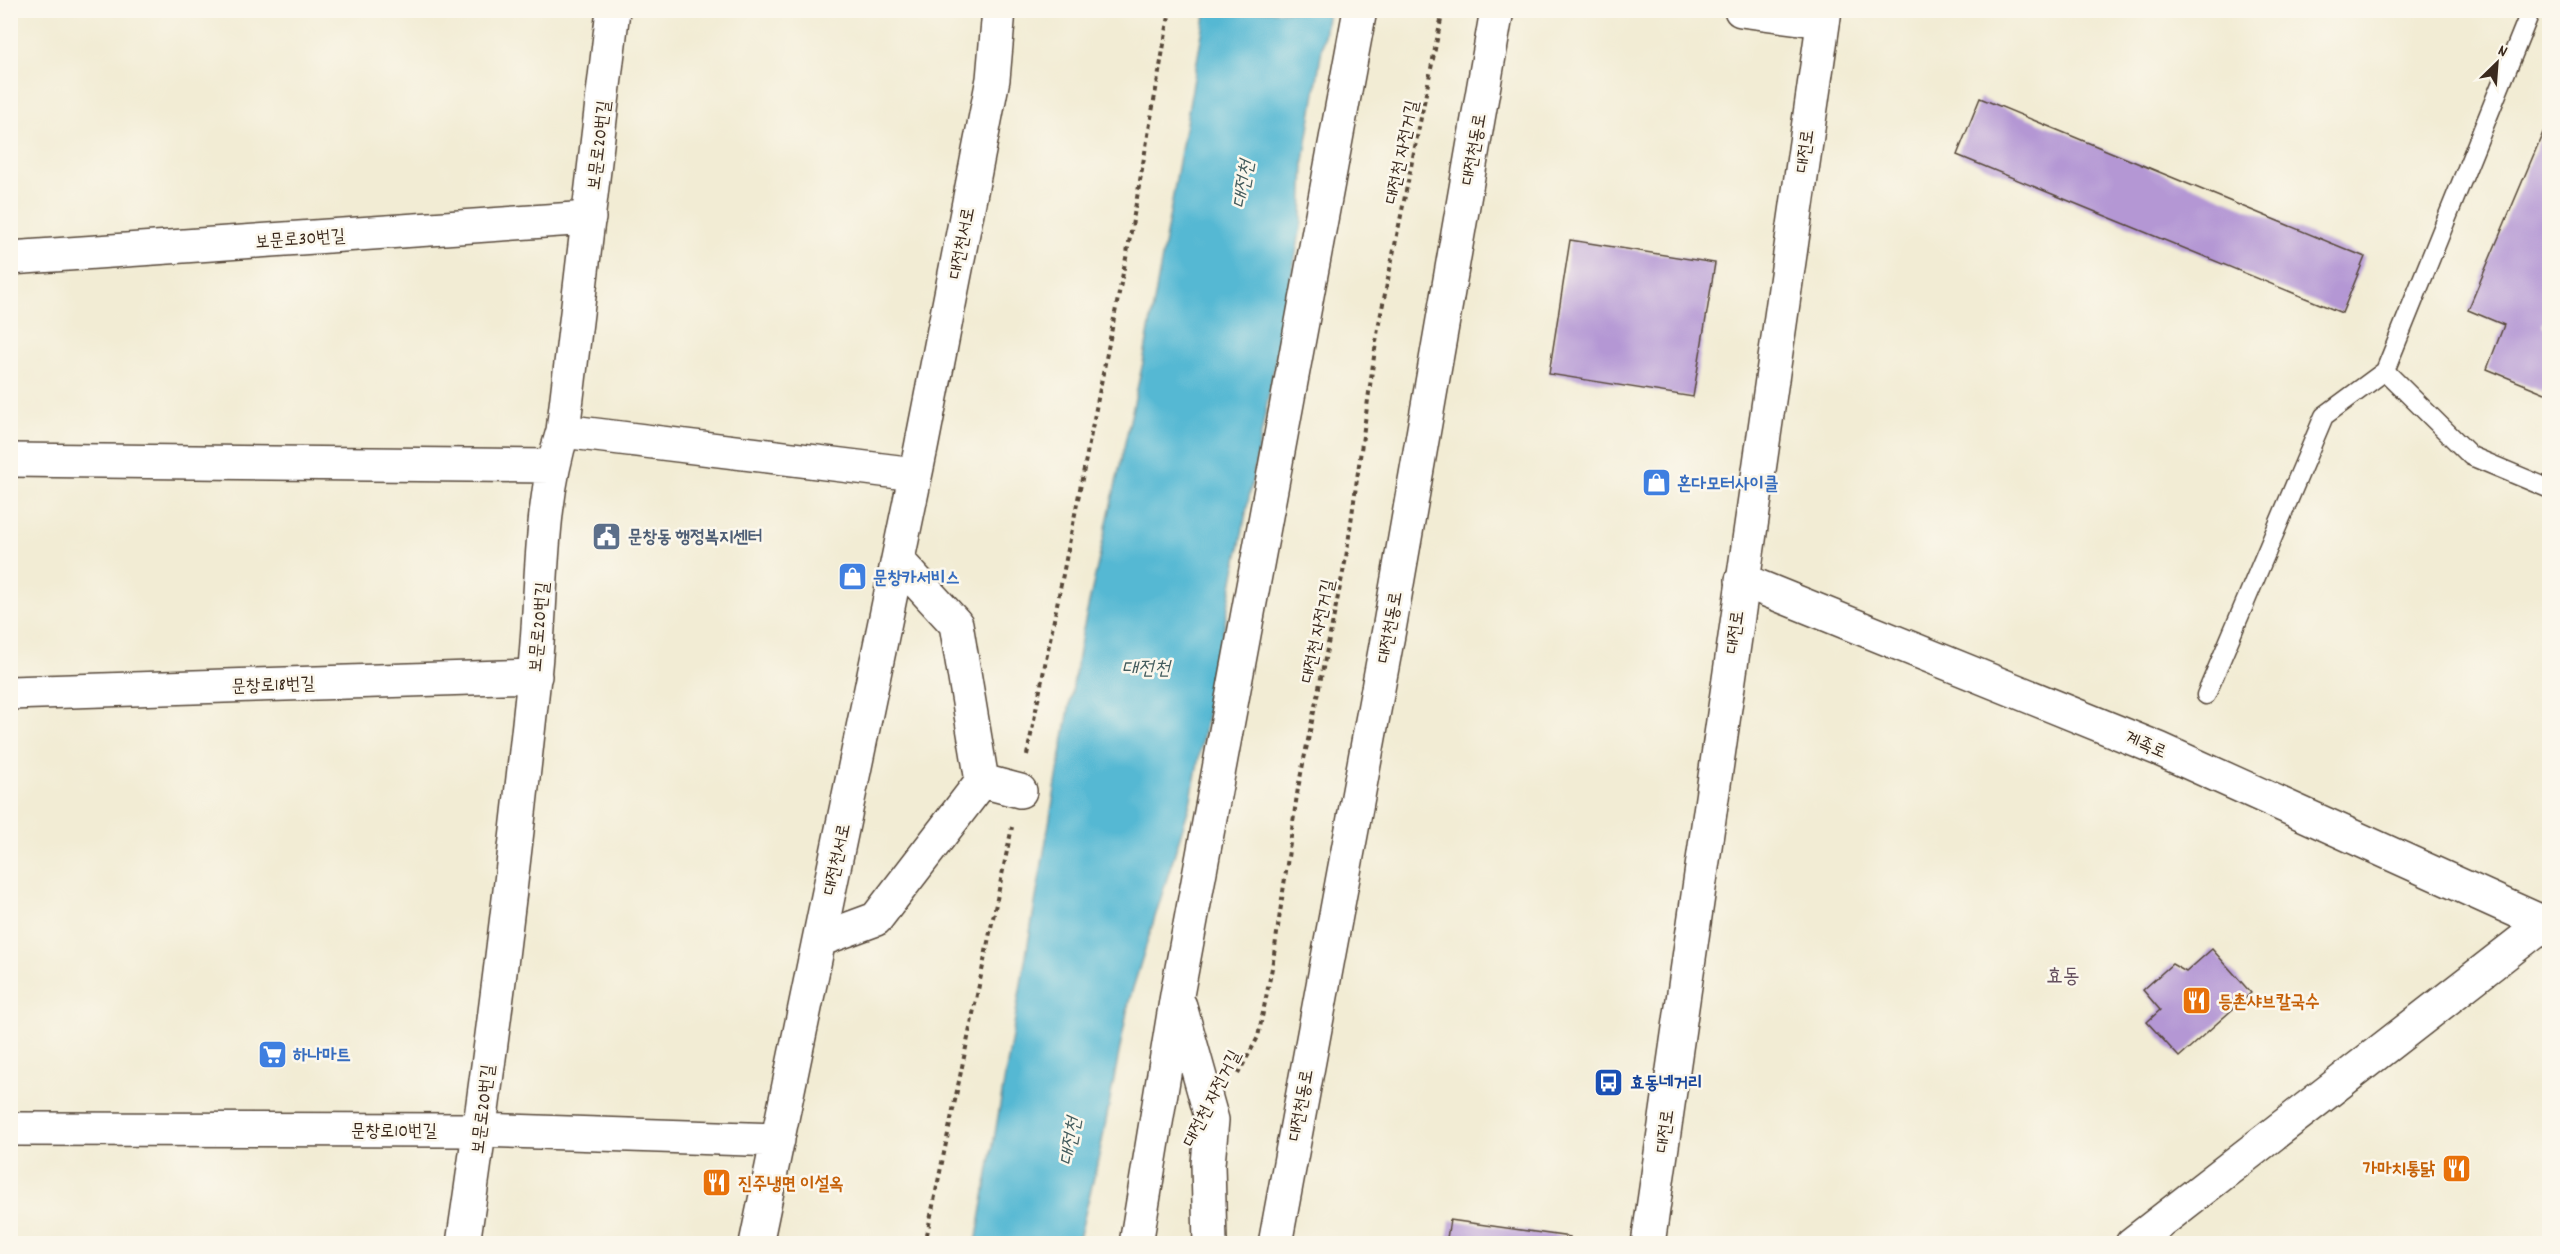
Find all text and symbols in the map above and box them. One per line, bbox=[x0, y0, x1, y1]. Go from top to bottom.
north arrow bbox=[2467, 33, 2527, 93]
text: N bbox=[2494, 40, 2511, 64]
street label: 대전천 자전거길 bbox=[1380, 98, 1427, 207]
street label: 보문로20번길 bbox=[583, 99, 618, 192]
street label: 대전천동로 bbox=[1457, 112, 1494, 187]
street label: 대전로 bbox=[1791, 128, 1822, 175]
water label: 대전천 bbox=[1227, 156, 1263, 211]
street label: 대전천서로 bbox=[944, 206, 983, 281]
street label: 보문로30번길 bbox=[254, 225, 347, 256]
shop icon: 혼다모터사이클 bbox=[1640, 467, 1672, 499]
place label: 혼다모터사이클 bbox=[1677, 473, 1778, 498]
public building icon: 문창동 행정복지센터 bbox=[591, 520, 623, 552]
place label: 문창동 행정복지센터 bbox=[628, 526, 762, 551]
shop icon: 문창카서비스 bbox=[836, 561, 868, 593]
place label: 문창카서비스 bbox=[873, 567, 960, 592]
street label: 대전천 자전거길 bbox=[1296, 577, 1343, 686]
street label: 보문로20번길 bbox=[524, 581, 557, 673]
street label: 대전천동로 bbox=[1373, 590, 1410, 665]
street label: 대전로 bbox=[1721, 609, 1752, 656]
water label: 대전천 bbox=[1122, 656, 1172, 684]
street label: 문창로18번길 bbox=[231, 673, 316, 700]
street label: 계족로 bbox=[2120, 726, 2170, 766]
street label: 대전천서로 bbox=[819, 822, 858, 898]
district label: 효동 bbox=[2046, 963, 2080, 993]
restaurant icon: 등촌샤브칼국수 bbox=[2181, 985, 2213, 1017]
place label: 등촌샤브칼국수 bbox=[2218, 991, 2319, 1016]
supermarket icon: 하나마트 bbox=[256, 1038, 288, 1070]
place label: 하나마트 bbox=[293, 1044, 351, 1069]
street label: 대전천 자전거길 bbox=[1178, 1046, 1249, 1152]
street label: 보문로20번길 bbox=[467, 1063, 502, 1156]
bus stop icon: 효동네거리 bbox=[1593, 1066, 1625, 1098]
street label: 대전천동로 bbox=[1284, 1068, 1321, 1143]
place label: 효동네거리 bbox=[1630, 1072, 1702, 1097]
street label: 대전로 bbox=[1651, 1108, 1682, 1155]
water label: 대전천 bbox=[1054, 1113, 1090, 1168]
street label: 문창로10번길 bbox=[351, 1120, 438, 1145]
restaurant icon: 가마치통닭 bbox=[2440, 1152, 2472, 1184]
place label: 가마치통닭 bbox=[2363, 1158, 2436, 1183]
restaurant icon: 진주냉면 이설옥 bbox=[701, 1167, 733, 1199]
place label: 진주냉면 이설옥 bbox=[738, 1173, 844, 1198]

